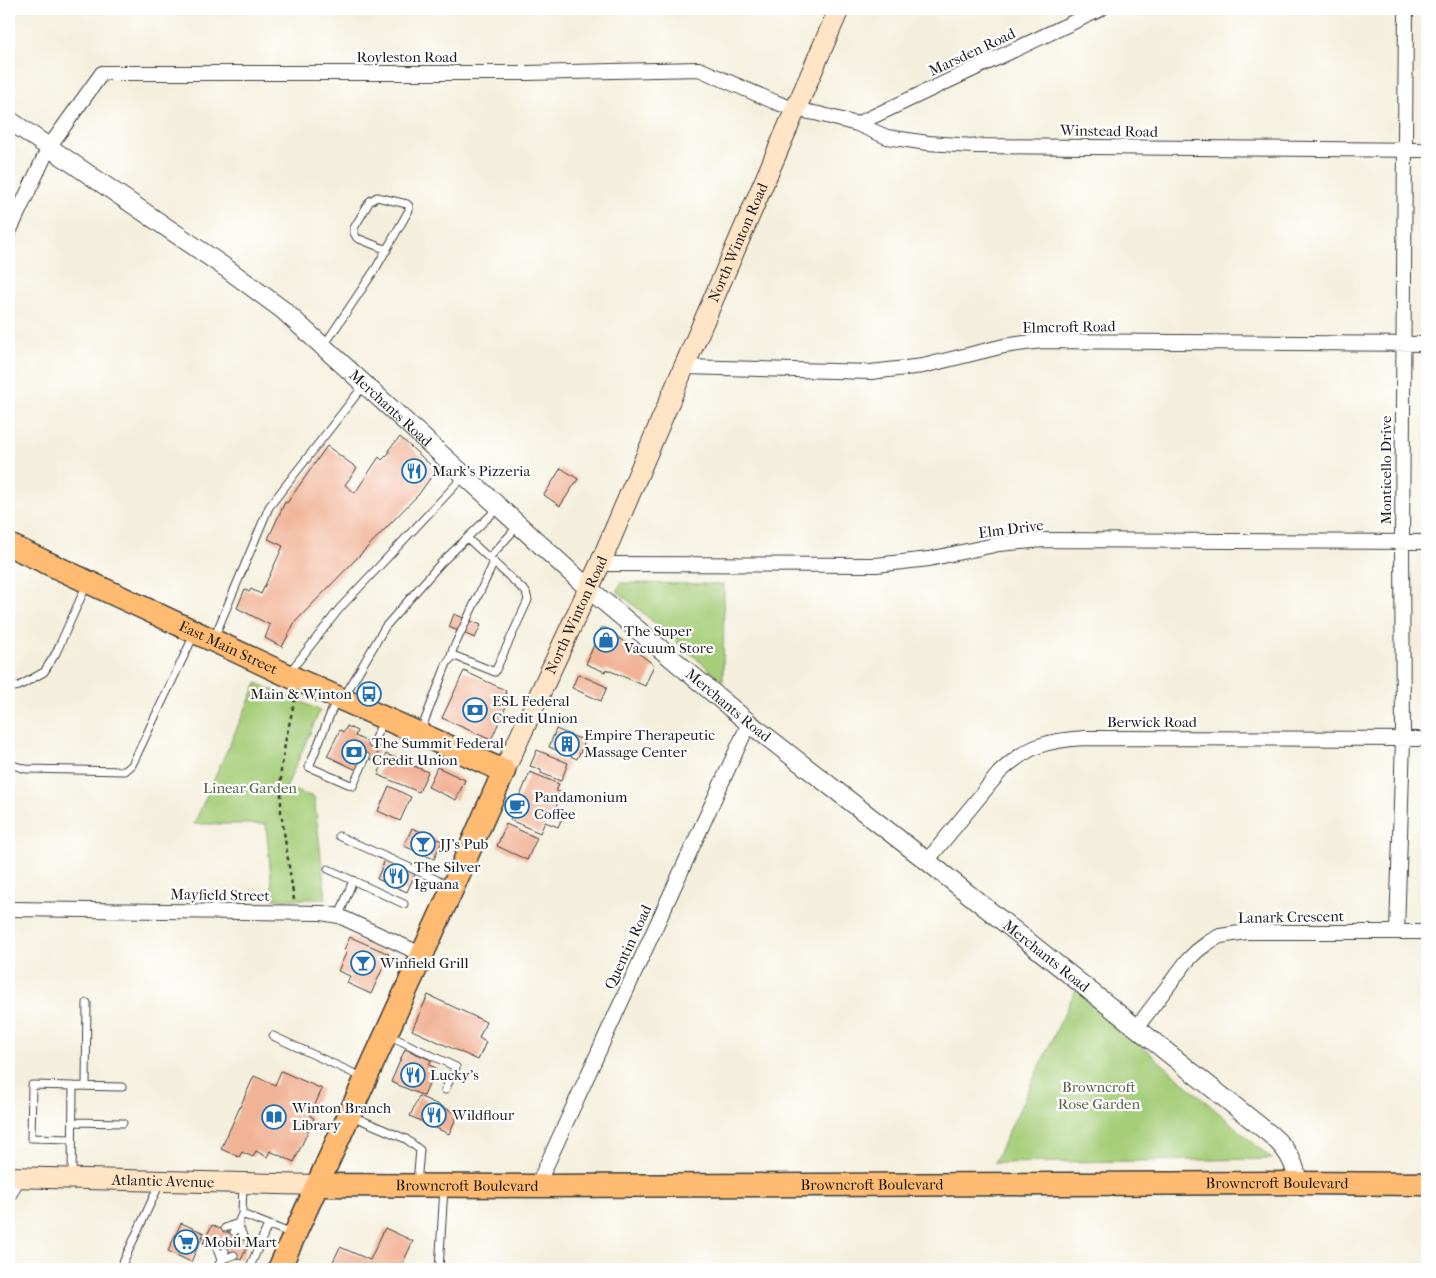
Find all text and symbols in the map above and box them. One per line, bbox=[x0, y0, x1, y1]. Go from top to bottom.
street label: Marsden Road bbox=[926, 24, 1019, 80]
street label: Royleston Road bbox=[357, 48, 458, 66]
street label: Winstead Road bbox=[1059, 121, 1159, 141]
street label: North Winton Road bbox=[704, 179, 772, 305]
street label: Elmcroft Road bbox=[1022, 317, 1116, 337]
street label: Merchants Road bbox=[346, 366, 436, 451]
street label: Monticello Drive bbox=[1377, 415, 1395, 524]
restaurant icon: Mark's Pizzeria bbox=[401, 458, 427, 484]
place label: Mark's Pizzeria bbox=[432, 462, 531, 480]
street label: Elm Drive bbox=[977, 516, 1045, 542]
street label: North Winton Road bbox=[541, 552, 612, 677]
street label: East Main Street bbox=[176, 617, 281, 679]
place label: The Super Vacuum Store bbox=[623, 622, 714, 657]
shop icon: The Super Vacuum Store bbox=[593, 627, 619, 653]
street label: Merchants Road bbox=[682, 665, 775, 746]
bus stop icon: Main & Winton bbox=[356, 681, 382, 707]
place label: Main & Winton bbox=[250, 685, 352, 703]
place label: ESL Federal Credit Union bbox=[492, 692, 578, 727]
bank icon: ESL Federal Credit Union bbox=[462, 697, 488, 723]
street label: Berwick Road bbox=[1107, 713, 1198, 731]
place label: Empire Therapeutic Massage Center bbox=[584, 726, 715, 761]
building icon: Empire Therapeutic Massage Center bbox=[554, 731, 580, 757]
place label: The Summit Federal Credit Union bbox=[372, 734, 504, 769]
bank icon: The Summit Federal Credit Union bbox=[341, 739, 367, 765]
park label: Linear Garden bbox=[203, 779, 297, 797]
place label: Pandamonium Coffee bbox=[534, 788, 628, 823]
cafe icon: Pandamonium Coffee bbox=[504, 793, 530, 819]
bar icon: JJ's Pub bbox=[410, 831, 436, 857]
place label: JJ's Pub bbox=[439, 835, 489, 853]
place label: The Silver Iguana bbox=[414, 858, 481, 893]
restaurant icon: The Silver Iguana bbox=[383, 863, 409, 889]
street label: Mayfield Street bbox=[170, 885, 270, 905]
street label: Quentin Road bbox=[601, 901, 656, 992]
street label: Lanark Crescent bbox=[1238, 907, 1345, 927]
street label: Merchants Road bbox=[999, 916, 1094, 996]
bar icon: Winfield Grill bbox=[350, 950, 376, 976]
place label: Winfield Grill bbox=[379, 954, 469, 972]
restaurant icon: Lucky's bbox=[400, 1062, 426, 1088]
place label: Lucky's bbox=[430, 1066, 479, 1084]
park label: Browncroft Rose Garden bbox=[1058, 1078, 1141, 1113]
place label: Winton Branch Library bbox=[291, 1099, 392, 1134]
restaurant icon: Wildflour bbox=[421, 1102, 447, 1128]
library icon: Winton Branch Library bbox=[261, 1104, 287, 1130]
place label: Wildflour bbox=[451, 1106, 515, 1124]
street label: Atlantic Avenue bbox=[110, 1171, 215, 1191]
street label: Browncroft Boulevard bbox=[1206, 1174, 1349, 1192]
street label: Browncroft Boulevard bbox=[801, 1175, 944, 1194]
street label: Browncroft Boulevard bbox=[396, 1176, 539, 1195]
supermarket icon: Mobil Mart bbox=[173, 1229, 199, 1255]
place label: Mobil Mart bbox=[204, 1233, 278, 1251]

